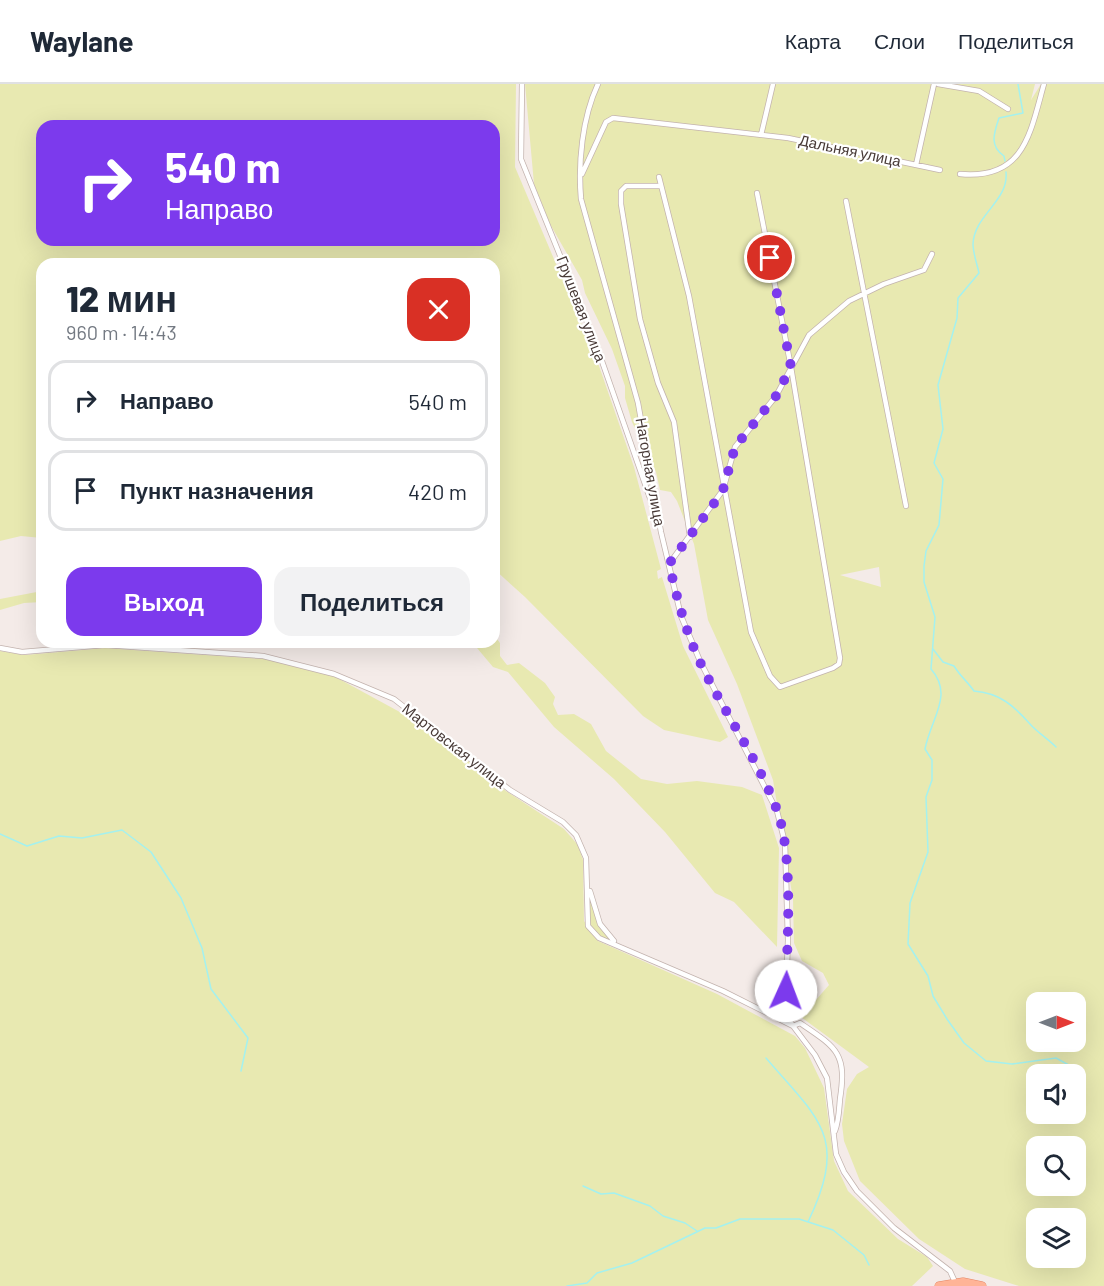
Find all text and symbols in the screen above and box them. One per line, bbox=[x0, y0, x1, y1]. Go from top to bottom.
text: Waylane bbox=[30, 24, 134, 58]
text: Карта bbox=[785, 28, 841, 53]
text: Слои bbox=[874, 28, 925, 53]
text: Поделиться bbox=[958, 28, 1074, 53]
street label: Дальняя улица bbox=[798, 130, 903, 170]
text: 540 m bbox=[165, 141, 280, 191]
icon: right bbox=[66, 144, 144, 222]
text: Направо bbox=[165, 192, 273, 224]
pin bbox=[744, 232, 795, 283]
icon: arrive bbox=[753, 241, 786, 274]
street label: Грушевая улица bbox=[553, 253, 611, 365]
text: 12 мин bbox=[66, 276, 177, 319]
button: close bbox=[407, 278, 470, 341]
text: 960 m · 14:43 bbox=[66, 320, 177, 344]
icon: right bbox=[69, 384, 102, 417]
text: Направо bbox=[120, 387, 214, 413]
text: 540 m bbox=[409, 388, 467, 414]
street label: Нагорная улица bbox=[633, 416, 670, 528]
icon: arrive bbox=[69, 474, 102, 507]
text: Пункт назначения bbox=[120, 477, 314, 503]
text: 420 m bbox=[408, 478, 467, 504]
button: Выход bbox=[66, 567, 262, 636]
button: Поделиться bbox=[274, 567, 470, 636]
street label: Мартовская улица bbox=[399, 699, 511, 792]
position arrow bbox=[754, 959, 818, 1023]
north arrow bbox=[1026, 992, 1086, 1052]
map controls bbox=[1026, 992, 1086, 1268]
button: sound bbox=[1026, 1064, 1086, 1124]
button: search bbox=[1026, 1136, 1086, 1196]
button: layers bbox=[1026, 1208, 1086, 1268]

